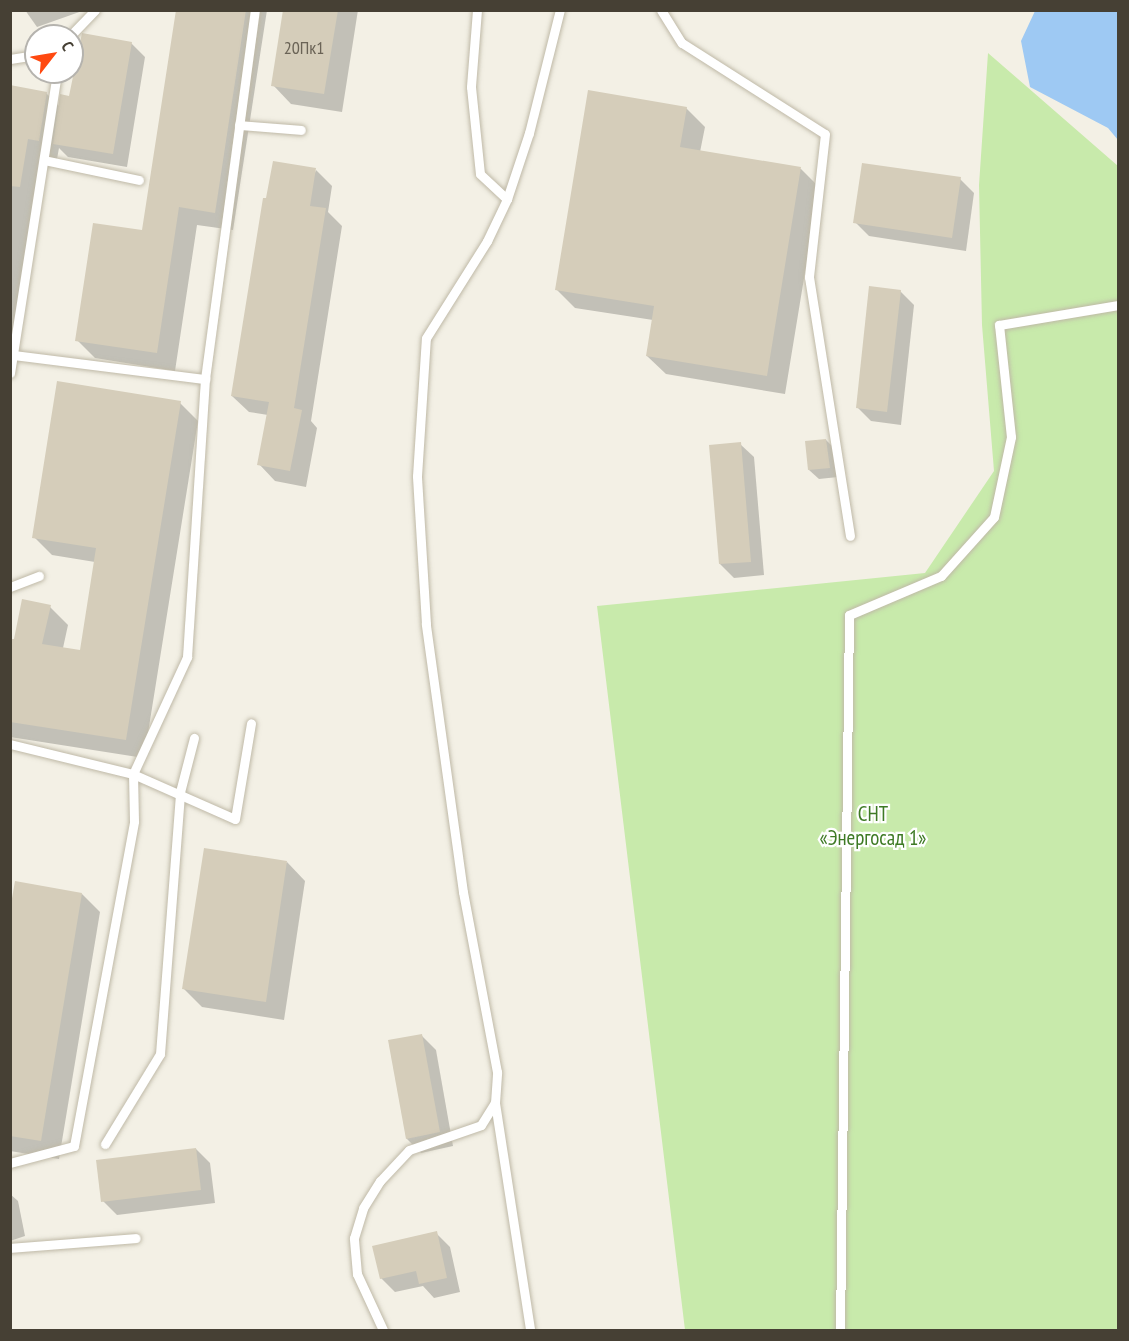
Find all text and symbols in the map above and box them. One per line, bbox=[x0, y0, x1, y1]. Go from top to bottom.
north arrow bbox=[24, 24, 84, 84]
text: С bbox=[57, 37, 78, 54]
house number: 20Пк1 bbox=[284, 37, 324, 59]
park label: СНТ «Энергосад 1» bbox=[820, 801, 926, 851]

